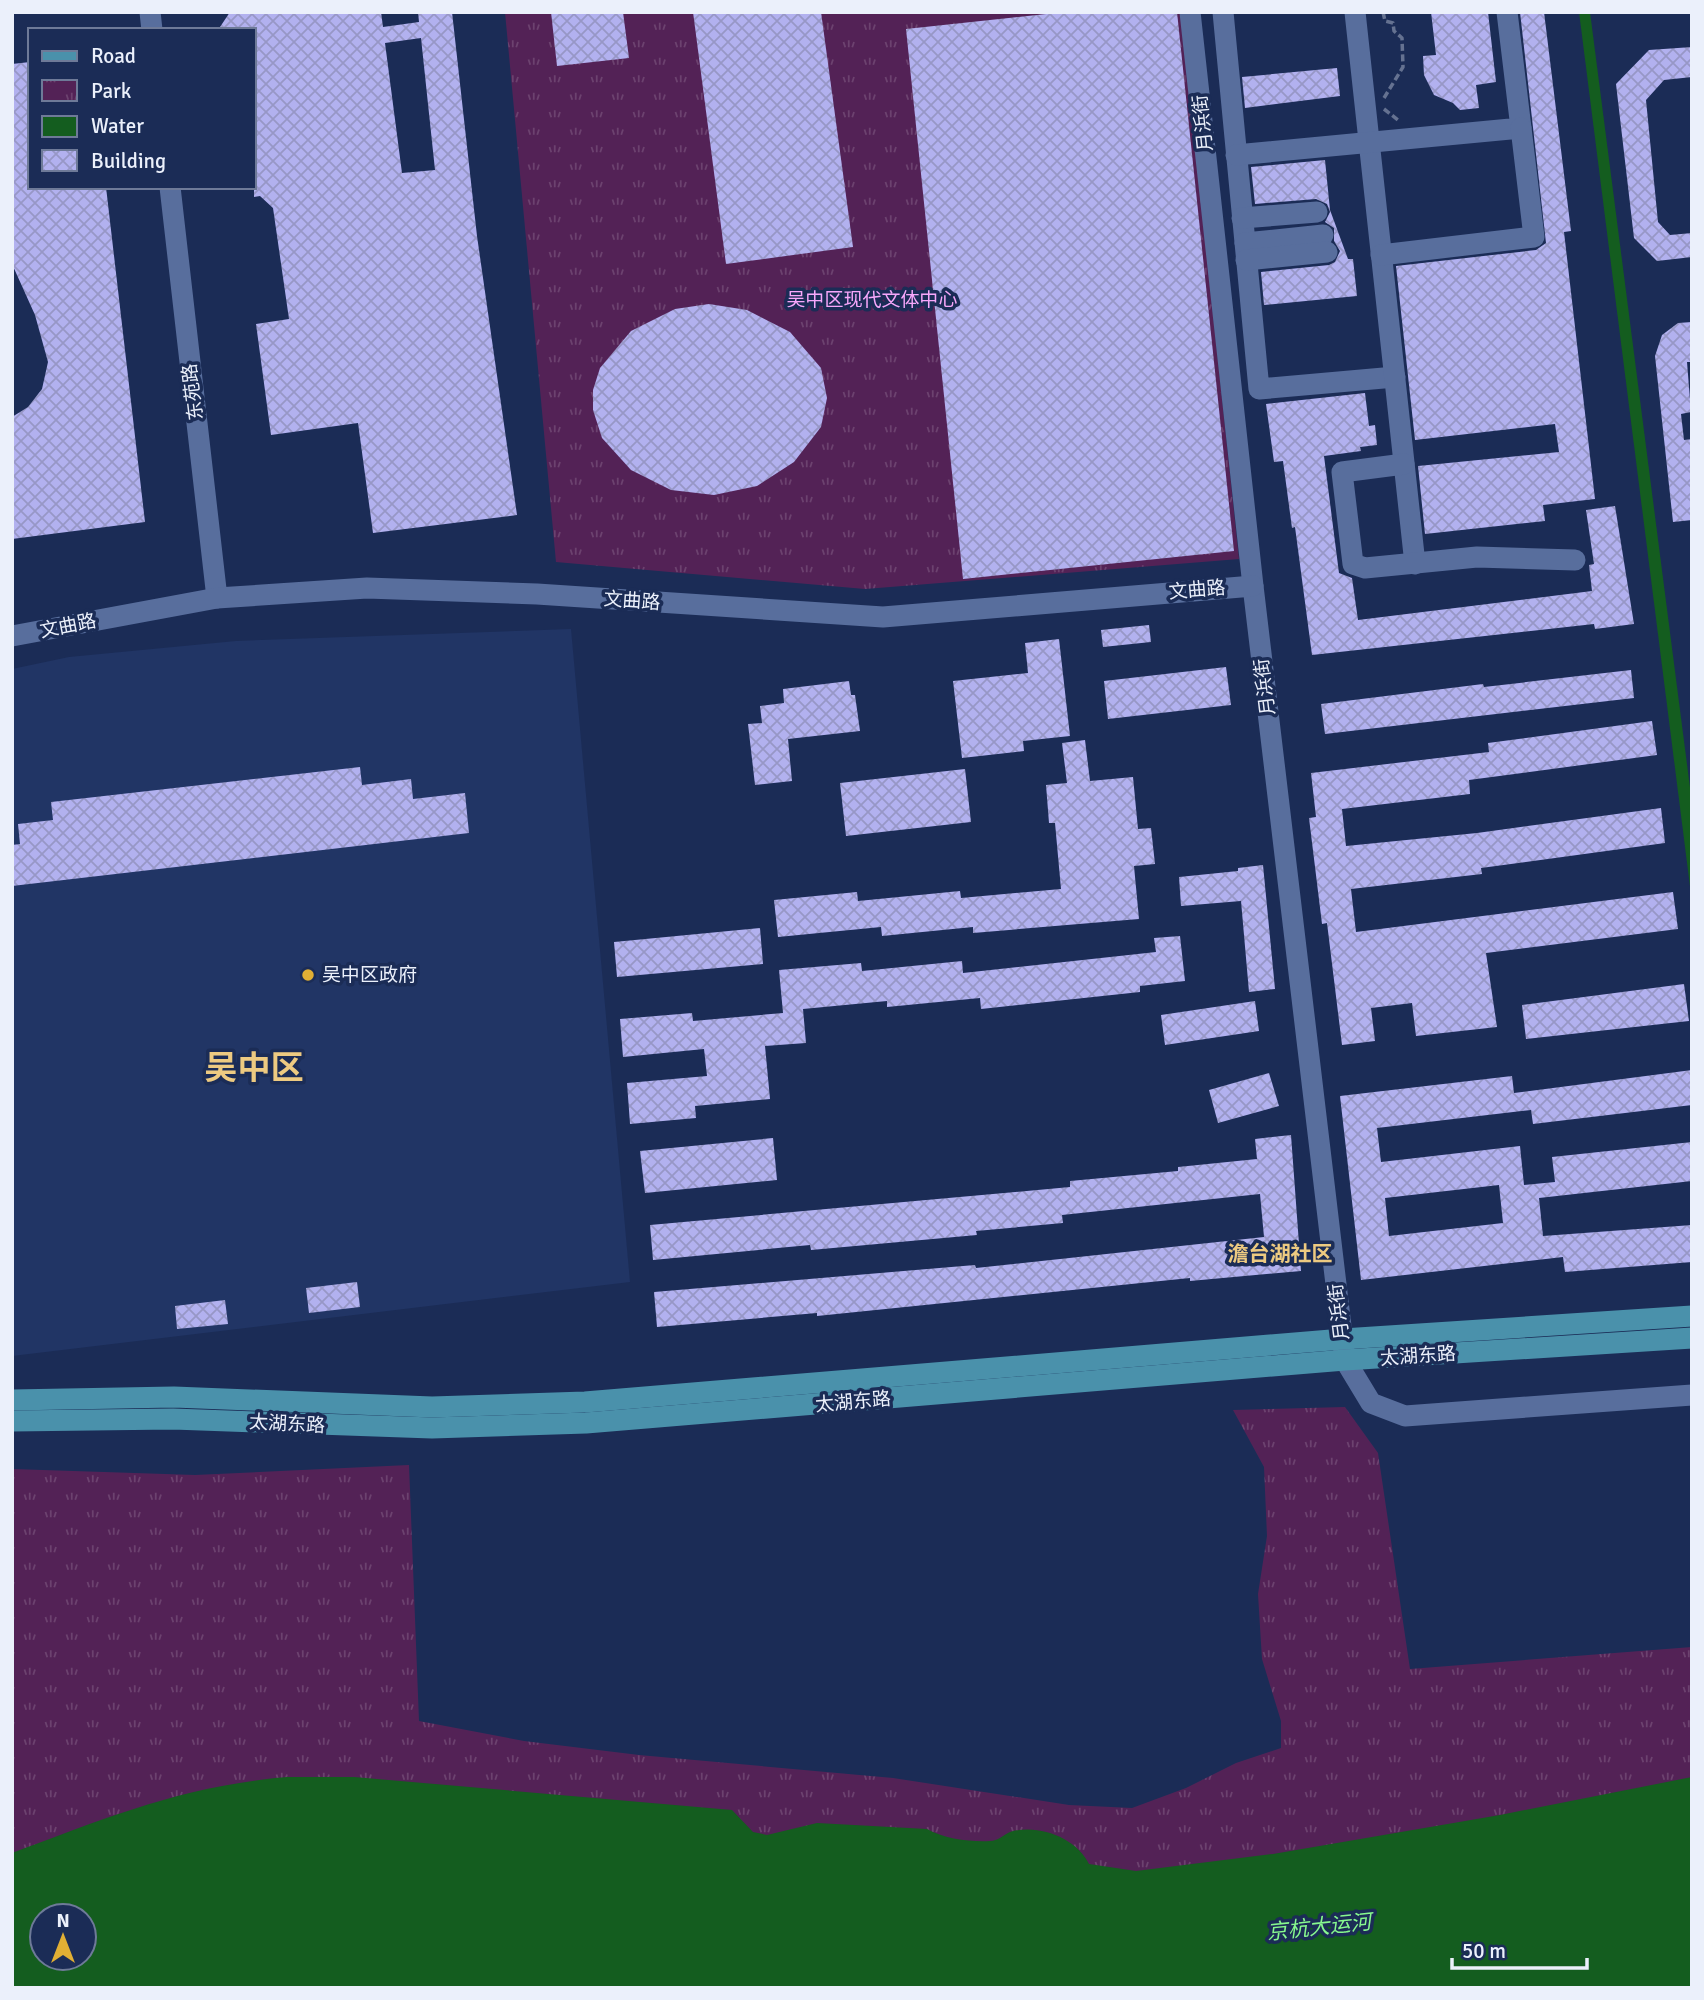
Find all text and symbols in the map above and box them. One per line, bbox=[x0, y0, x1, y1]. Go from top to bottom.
legend bbox=[28, 28, 256, 189]
text: Road bbox=[91, 43, 136, 69]
text: Park bbox=[91, 78, 132, 104]
street label: 月浜街 bbox=[1188, 93, 1218, 153]
text: Water bbox=[91, 113, 144, 139]
text: Building bbox=[91, 148, 166, 174]
park label: 吴中区现代文体中心 bbox=[786, 288, 958, 312]
street label: 东苑路 bbox=[178, 362, 208, 422]
street label: 文曲路 bbox=[1168, 576, 1226, 604]
street label: 文曲路 bbox=[603, 587, 661, 615]
street label: 文曲路 bbox=[38, 609, 98, 643]
street label: 月浜街 bbox=[1250, 657, 1280, 717]
place label: 吴中区政府 bbox=[322, 963, 417, 987]
marker: 吴中区政府 bbox=[300, 967, 316, 983]
district label: 吴中区 bbox=[205, 1048, 304, 1089]
district label: 澹台湖社区 bbox=[1228, 1241, 1333, 1267]
street label: 月浜街 bbox=[1324, 1282, 1354, 1342]
street label: 太湖东路 bbox=[1379, 1341, 1457, 1371]
street label: 太湖东路 bbox=[814, 1387, 892, 1417]
street label: 太湖东路 bbox=[248, 1410, 326, 1438]
north arrow bbox=[28, 1902, 98, 1972]
water label: 京杭大运河 bbox=[1265, 1908, 1377, 1945]
text: N bbox=[56, 1909, 70, 1933]
scale bar bbox=[1452, 1926, 1587, 1970]
text: 50 m bbox=[1462, 1938, 1506, 1964]

